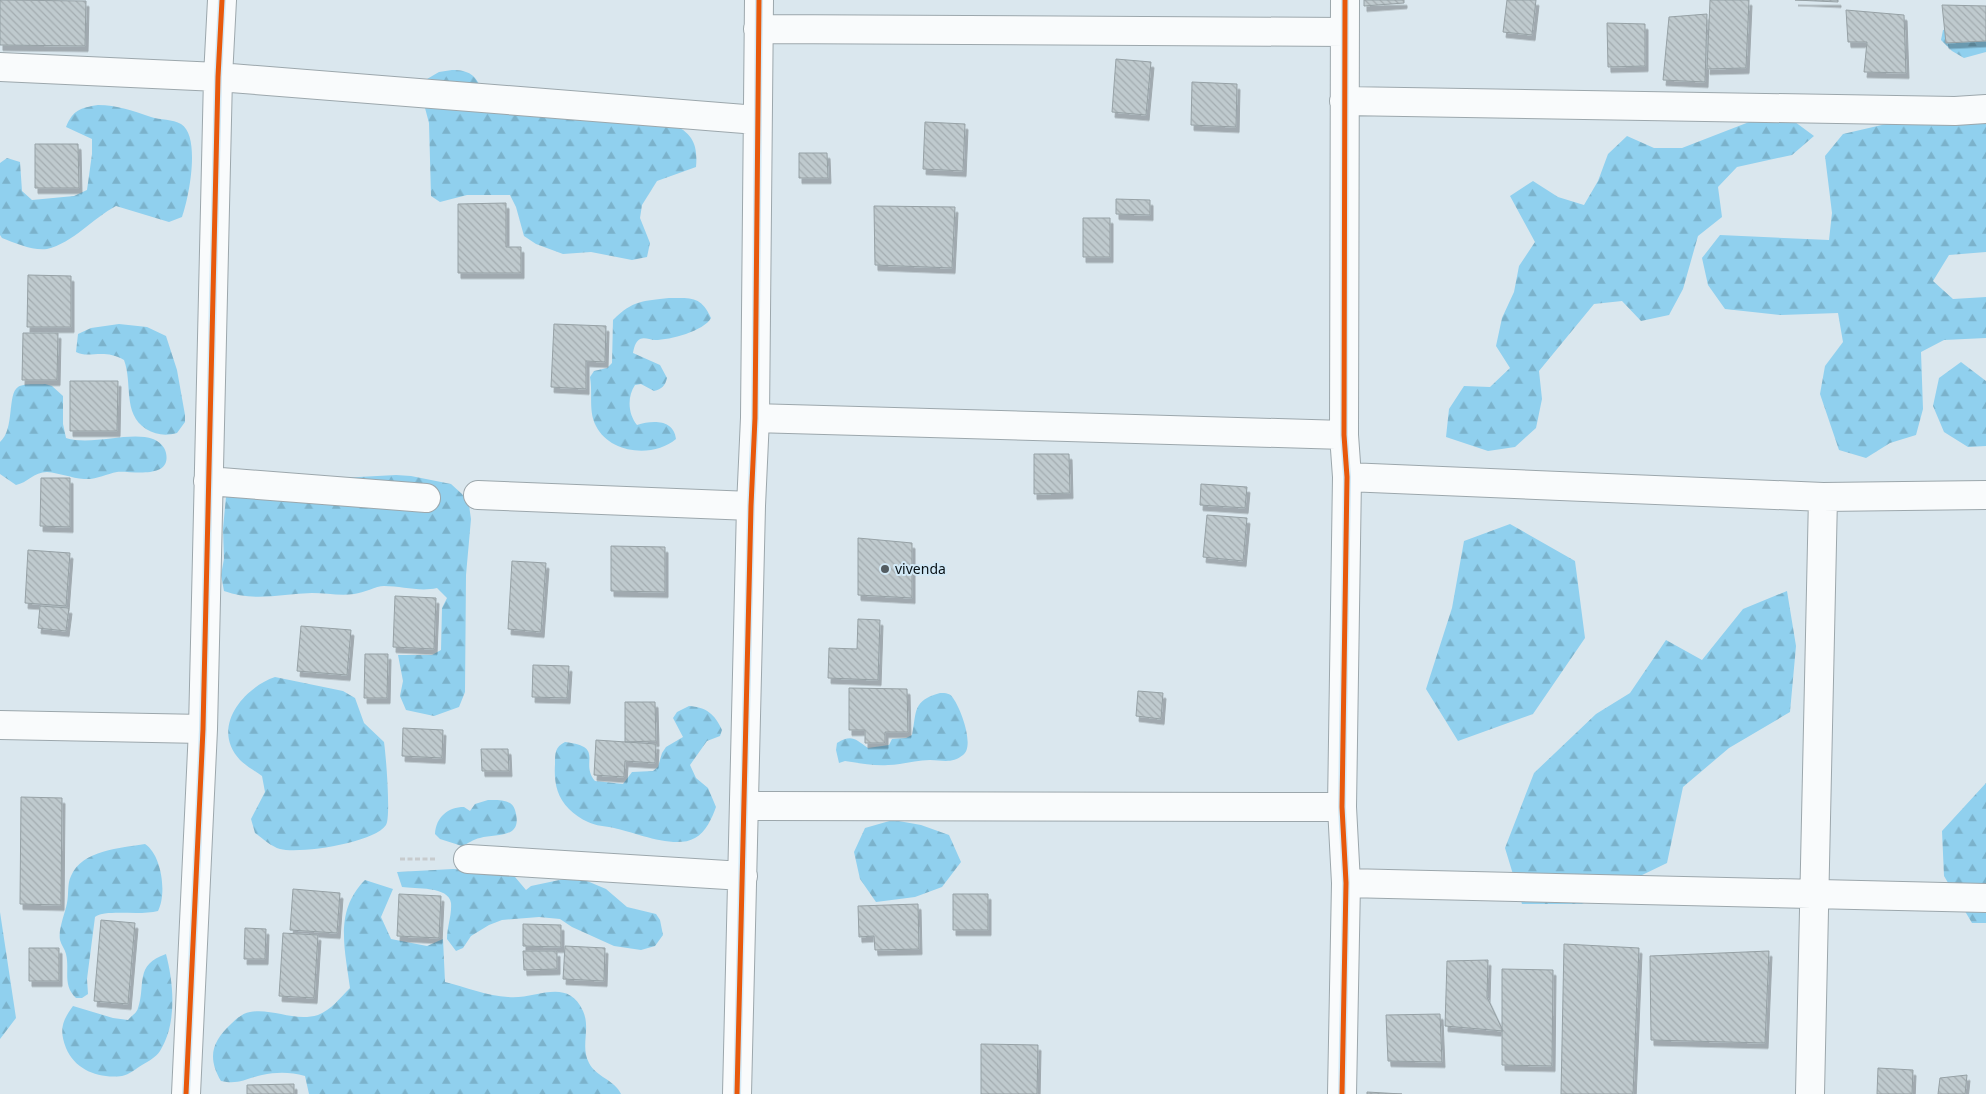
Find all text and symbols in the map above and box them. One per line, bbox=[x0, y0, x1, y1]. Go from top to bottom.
place label: vivenda bbox=[895, 559, 946, 578]
marker: vivenda bbox=[879, 563, 891, 575]

